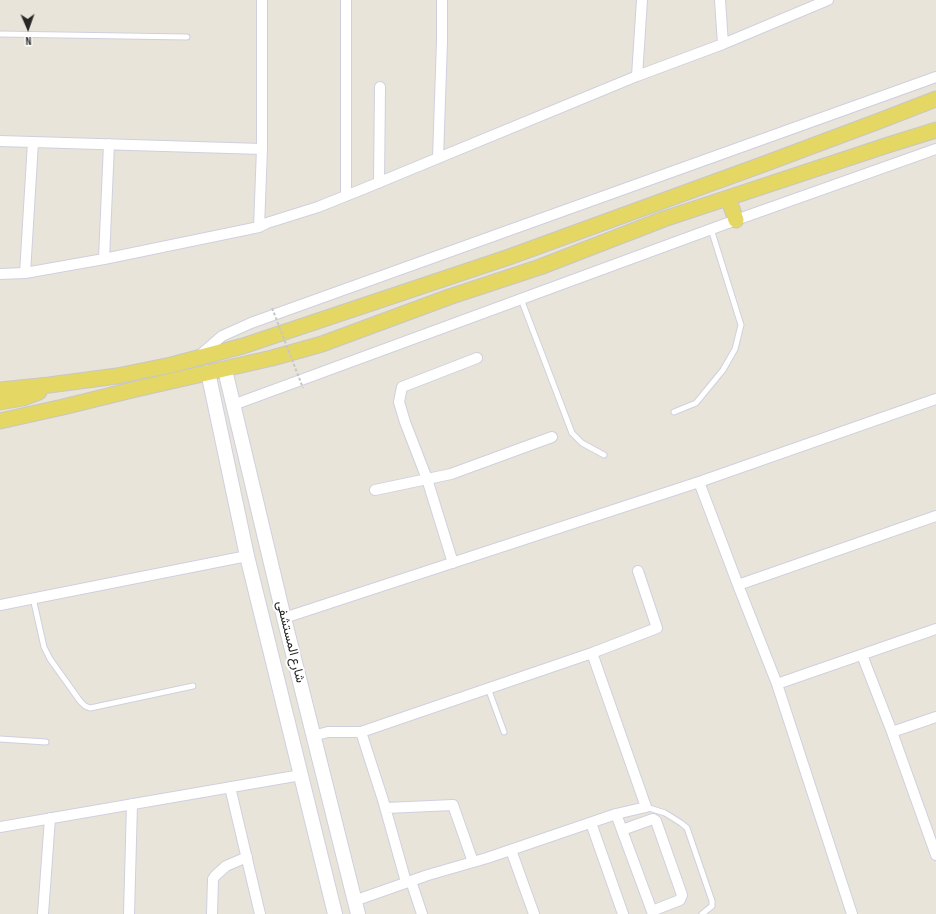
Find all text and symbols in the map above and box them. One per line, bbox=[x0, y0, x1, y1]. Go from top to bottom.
north arrow bbox=[8, 8, 48, 48]
text: N bbox=[25, 34, 32, 47]
street label: شارع المستشفى bbox=[272, 599, 308, 685]

